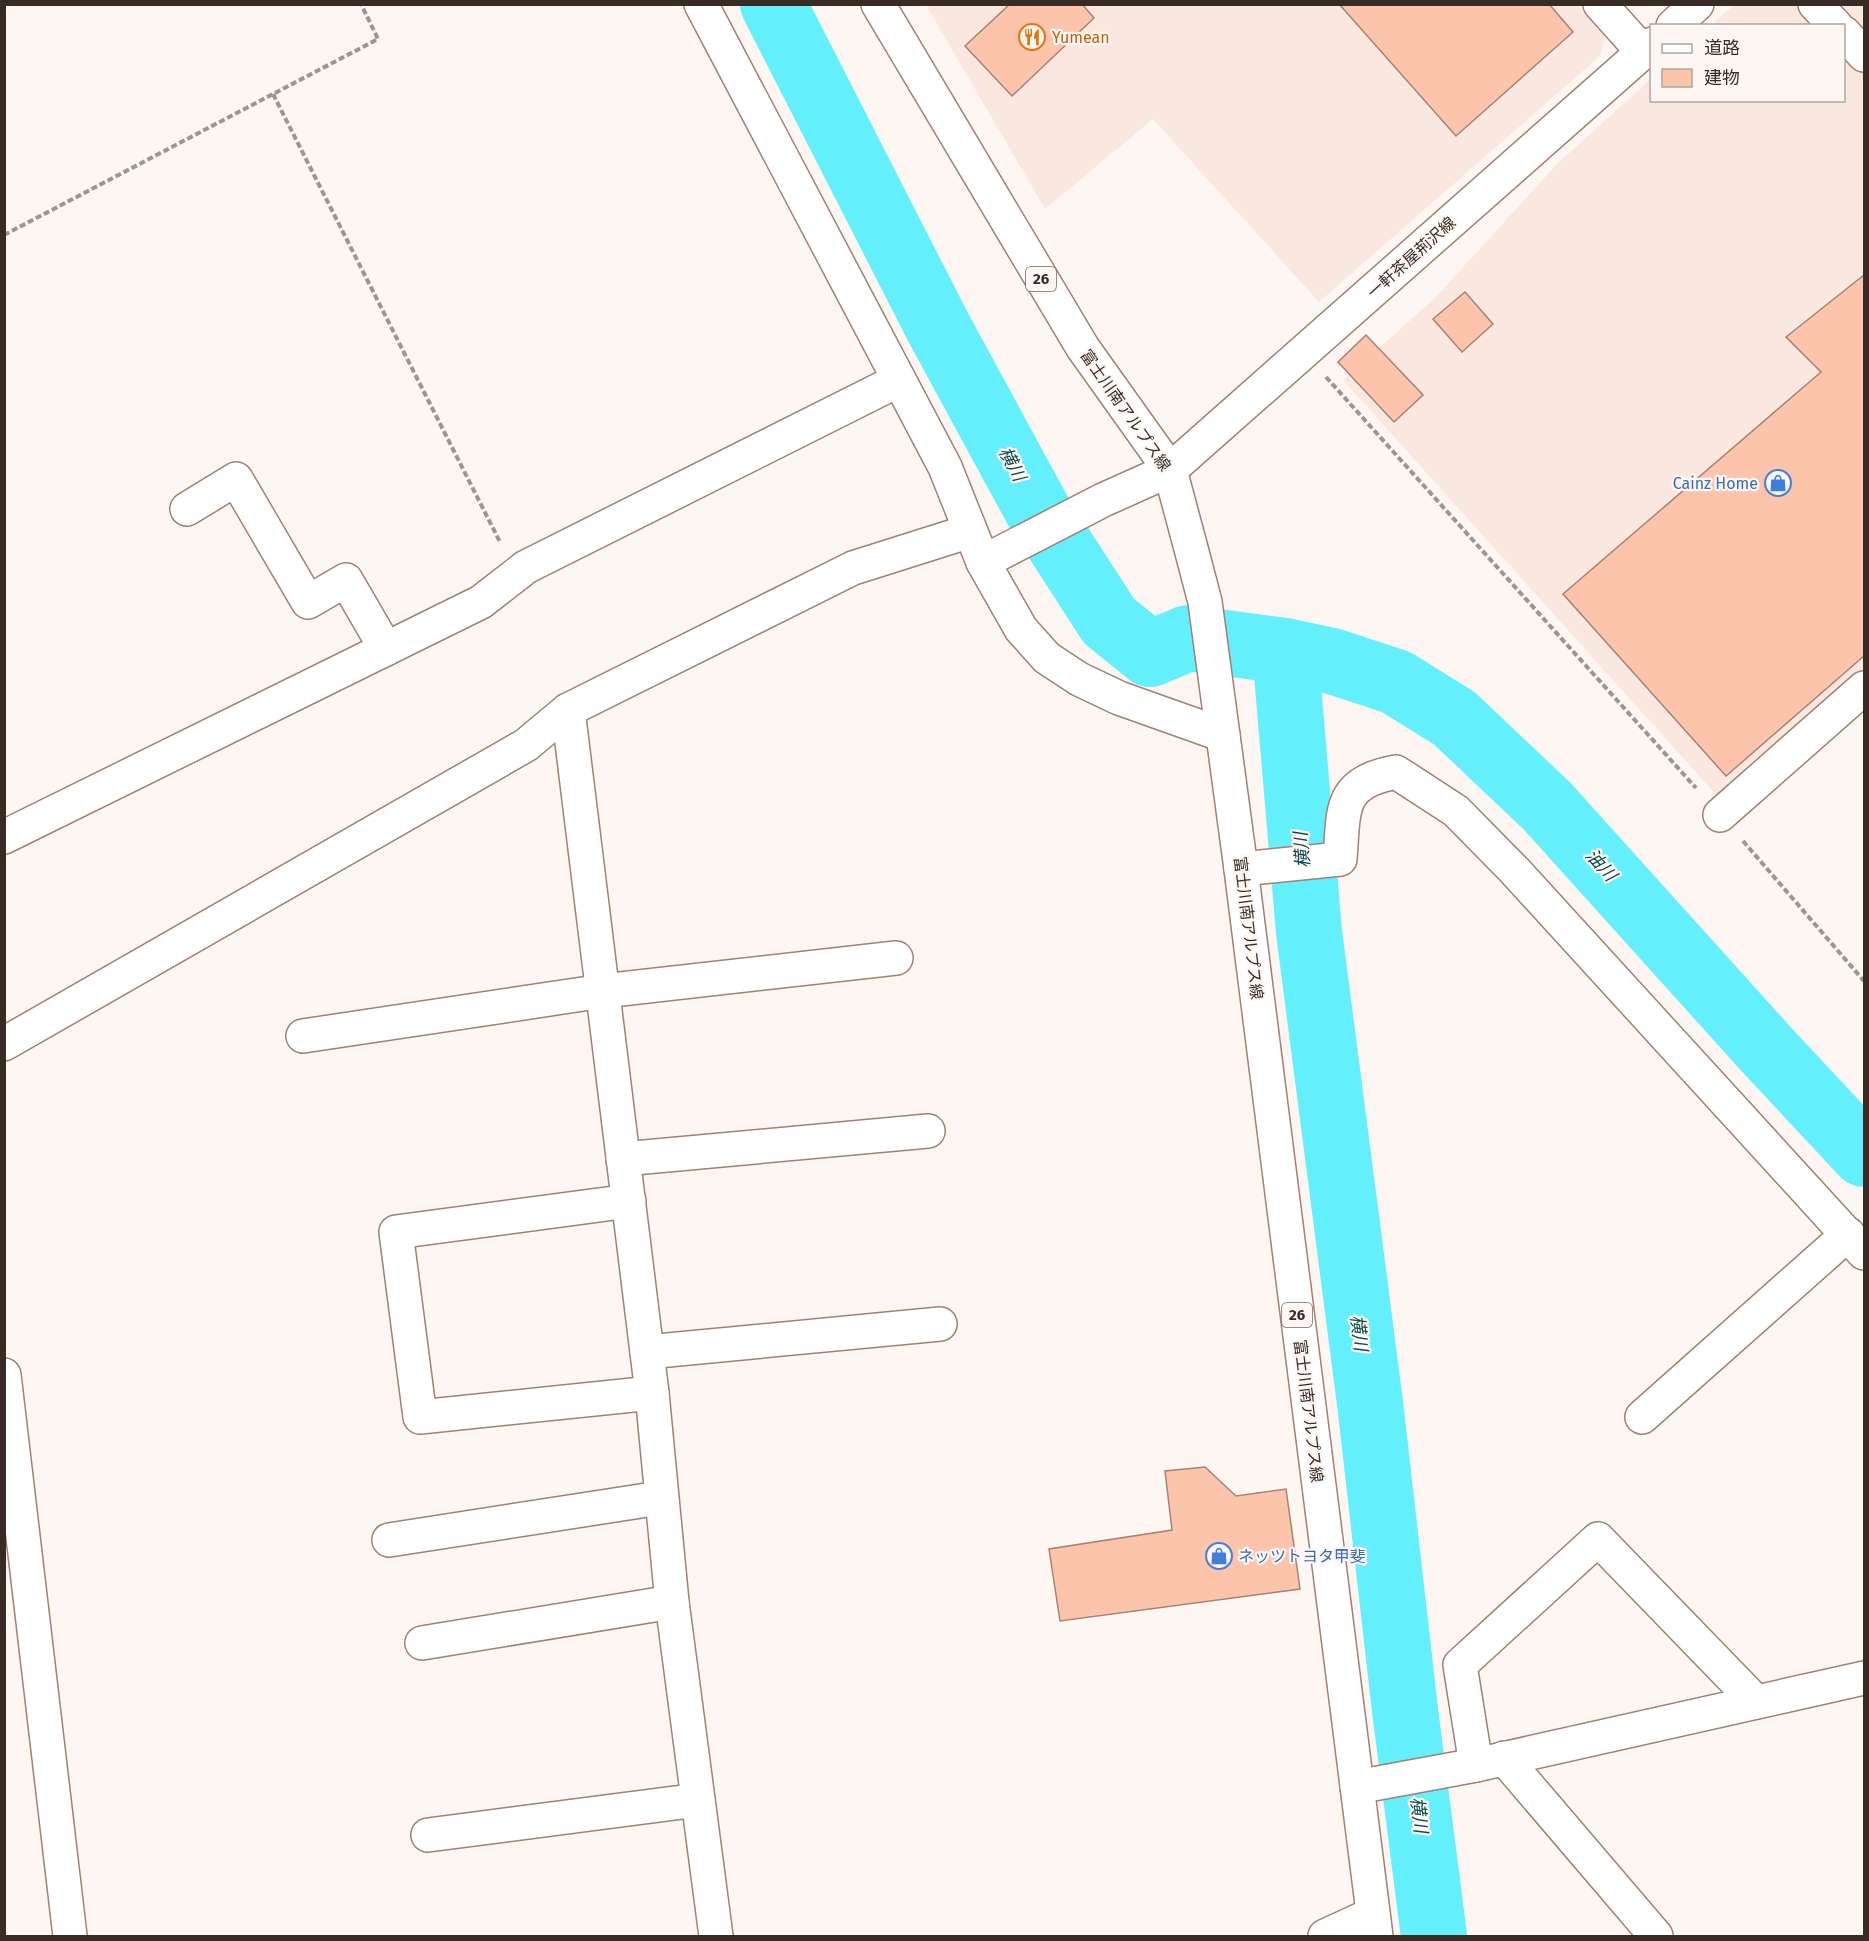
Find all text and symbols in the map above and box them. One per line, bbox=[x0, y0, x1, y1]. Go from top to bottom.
restaurant icon: Yumean bbox=[1017, 22, 1047, 52]
legend bbox=[1650, 24, 1845, 102]
place label: Yumean bbox=[1052, 28, 1110, 47]
text: 道路 bbox=[1704, 37, 1740, 59]
text: 建物 bbox=[1704, 67, 1740, 89]
street label: 一軒茶屋荊沢線 bbox=[1363, 213, 1459, 302]
road number: 26 bbox=[1026, 267, 1056, 291]
street label: 富士川南アルプス線 bbox=[1077, 346, 1175, 475]
water label: 横川 bbox=[994, 443, 1031, 487]
shop icon: Cainz Home bbox=[1763, 468, 1793, 498]
place label: Cainz Home bbox=[1673, 474, 1758, 493]
water label: 横川 bbox=[1289, 829, 1315, 869]
water label: 油川 bbox=[1581, 844, 1623, 887]
street label: 富士川南アルプス線 bbox=[1230, 856, 1267, 1001]
road number: 26 bbox=[1282, 1303, 1312, 1327]
water label: 横川 bbox=[1346, 1314, 1372, 1354]
street label: 富士川南アルプス線 bbox=[1290, 1339, 1327, 1484]
shop icon: ネッツトヨタ甲斐 bbox=[1204, 1541, 1234, 1571]
place label: ネッツトヨタ甲斐 bbox=[1238, 1547, 1366, 1566]
water label: 横川 bbox=[1406, 1796, 1432, 1836]

